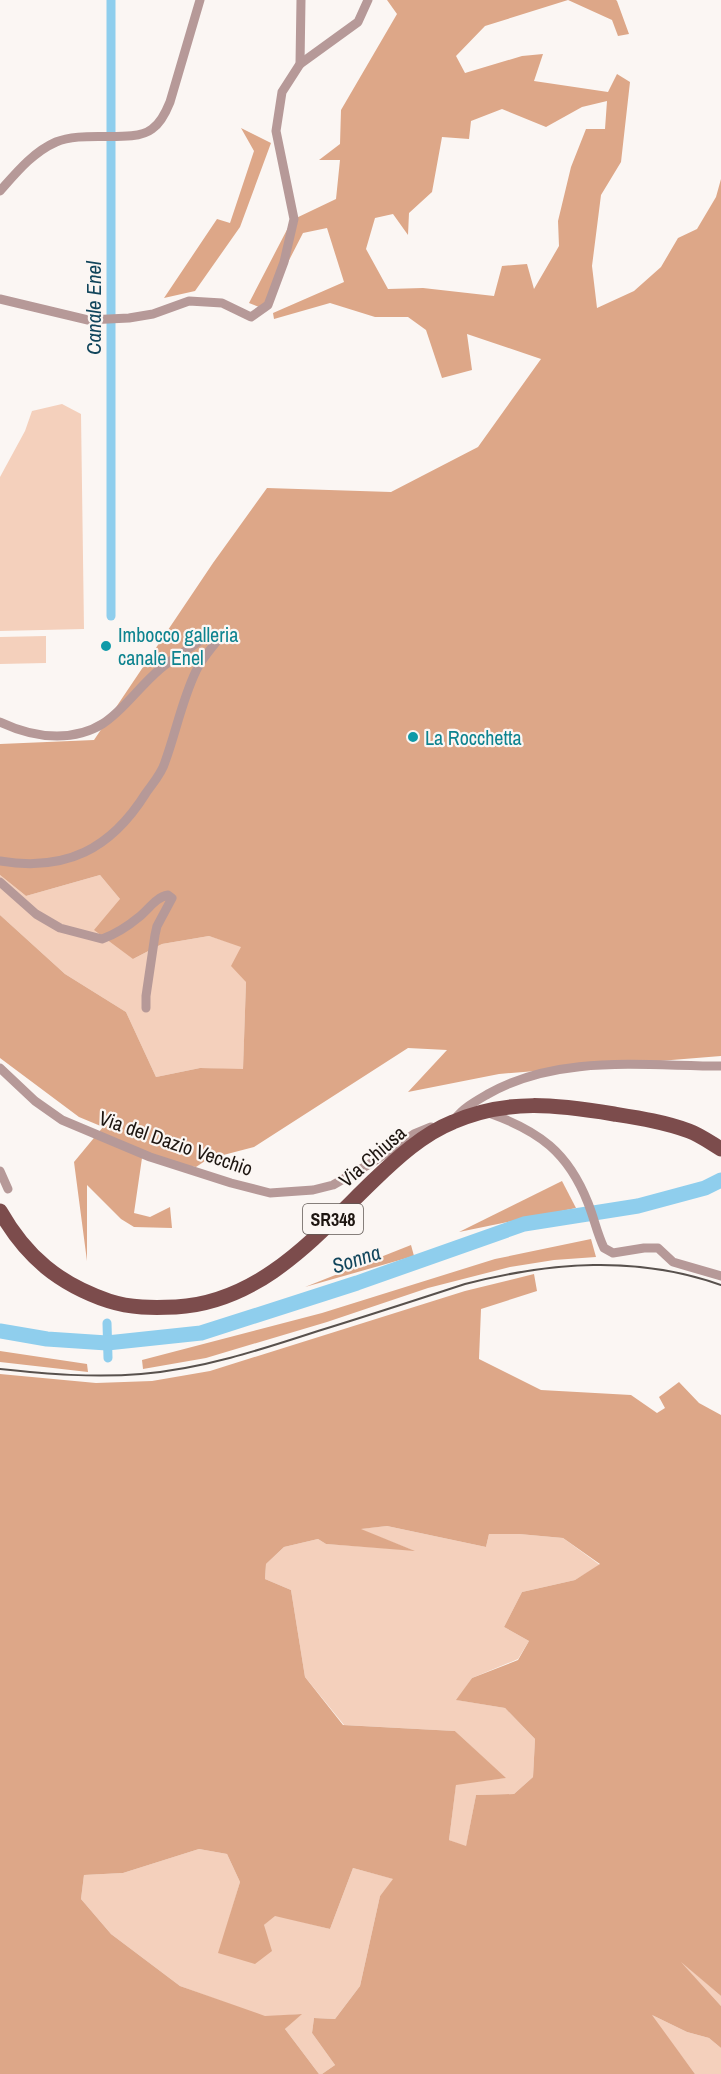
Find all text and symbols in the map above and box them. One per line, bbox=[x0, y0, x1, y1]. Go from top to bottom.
water label: Canale Enel bbox=[79, 260, 108, 355]
place label: Imbocco galleria canale Enel bbox=[118, 621, 238, 671]
marker: Imbocco galleria canale Enel bbox=[99, 639, 113, 653]
place label: La Rocchetta bbox=[425, 724, 522, 751]
marker: La Rocchetta bbox=[406, 730, 420, 744]
street label: Via del Dazio Vecchio bbox=[95, 1104, 257, 1182]
street label: Via Chiusa bbox=[333, 1119, 411, 1193]
road number: SR348 bbox=[303, 1204, 363, 1234]
water label: Sonna bbox=[328, 1238, 384, 1280]

